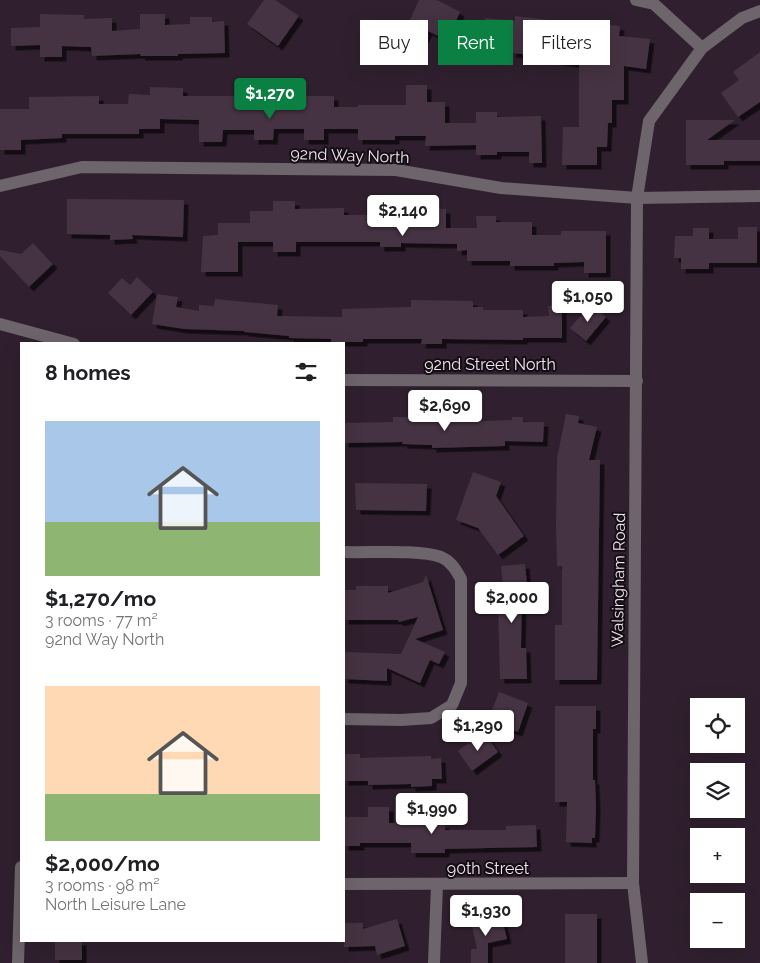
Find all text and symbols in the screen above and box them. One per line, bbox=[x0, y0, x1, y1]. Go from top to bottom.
chip: Buy bbox=[360, 20, 428, 65]
chip: Rent bbox=[438, 20, 513, 65]
chip: Filters bbox=[523, 20, 610, 65]
pin: $1,270 bbox=[229, 78, 311, 120]
text: $1,270 bbox=[245, 84, 295, 103]
street label: 92nd Way North bbox=[290, 144, 410, 167]
pin: $2,140 bbox=[362, 194, 444, 237]
text: $2,140 bbox=[378, 201, 428, 220]
pin: $1,050 bbox=[547, 280, 629, 323]
text: $1,050 bbox=[563, 287, 613, 306]
street label: 92nd Street North bbox=[424, 355, 556, 374]
icon: filters bbox=[292, 358, 320, 386]
text: 8 homes bbox=[45, 360, 131, 385]
pin: $2,690 bbox=[404, 390, 486, 432]
text: $2,690 bbox=[419, 396, 471, 415]
icon: home bbox=[138, 453, 228, 543]
street label: Walsingham Road bbox=[608, 513, 629, 647]
pin: $2,000 bbox=[471, 582, 553, 624]
text: $1,270/mo bbox=[45, 586, 156, 611]
text: $2,000 bbox=[486, 588, 538, 607]
text: 3 rooms · 77 m² bbox=[45, 611, 158, 630]
text: 92nd Way North bbox=[45, 630, 164, 649]
map controls bbox=[690, 698, 745, 948]
button: locate bbox=[690, 698, 745, 753]
pin: $1,290 bbox=[437, 710, 519, 752]
text: $1,290 bbox=[453, 716, 503, 735]
icon: home bbox=[138, 718, 228, 808]
button: layers bbox=[690, 763, 745, 818]
pin: $1,990 bbox=[391, 792, 473, 835]
text: $1,990 bbox=[407, 799, 457, 818]
button: + bbox=[690, 828, 745, 883]
text: $2,000/mo bbox=[45, 851, 160, 876]
street label: 90th Street bbox=[447, 859, 530, 878]
text: 3 rooms · 98 m² bbox=[45, 876, 160, 895]
button: − bbox=[690, 893, 745, 948]
pin: $1,930 bbox=[445, 894, 527, 937]
text: North Leisure Lane bbox=[45, 895, 186, 914]
text: $1,930 bbox=[461, 901, 511, 920]

